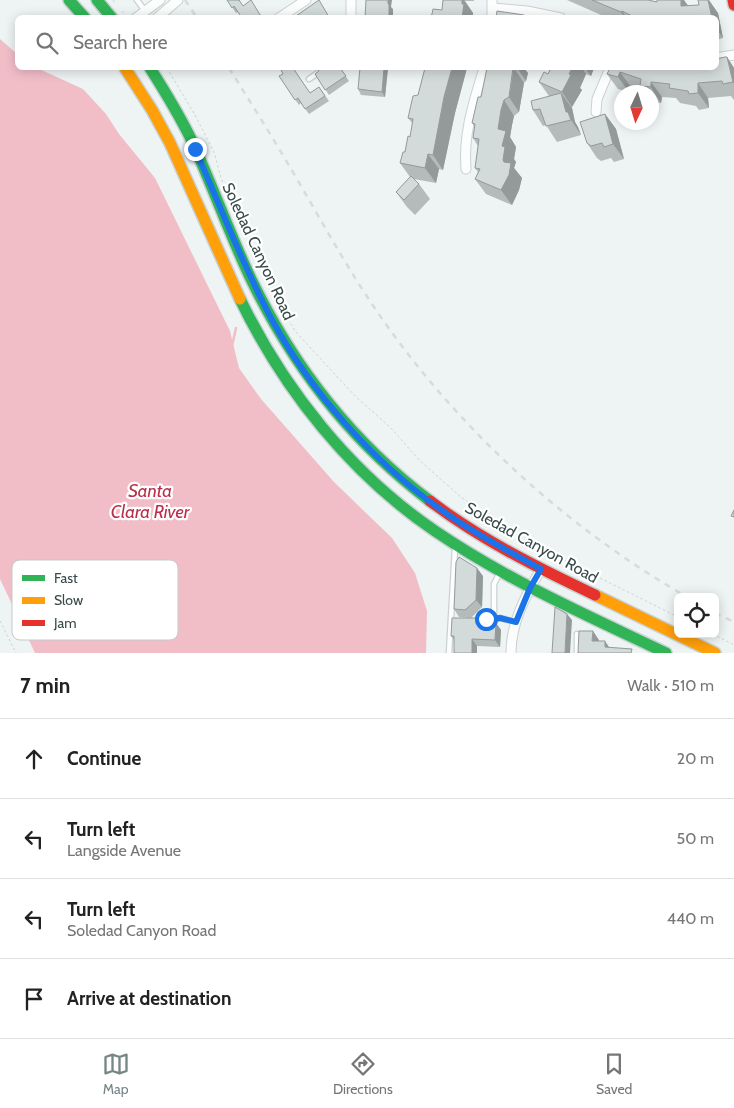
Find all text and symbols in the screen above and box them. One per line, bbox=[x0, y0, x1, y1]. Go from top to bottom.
search box bbox=[15, 15, 719, 70]
icon: search bbox=[33, 29, 61, 57]
text: Search here bbox=[73, 31, 167, 54]
north arrow bbox=[614, 85, 659, 130]
route end bbox=[184, 138, 207, 161]
street label: Soledad Canyon Road bbox=[218, 180, 299, 323]
water label: Santa Clara River bbox=[111, 480, 191, 523]
street label: Soledad Canyon Road bbox=[462, 498, 602, 587]
legend bbox=[12, 560, 178, 640]
text: Fast bbox=[54, 569, 78, 587]
text: Slow bbox=[54, 591, 83, 609]
map controls bbox=[674, 593, 719, 638]
button: locate bbox=[674, 593, 719, 638]
route start bbox=[475, 608, 498, 631]
text: Jam bbox=[53, 614, 76, 632]
text: 7 min bbox=[20, 673, 70, 698]
text: Walk · 510 m bbox=[627, 676, 714, 695]
icon: ahead bbox=[20, 745, 48, 773]
text: Continue bbox=[67, 747, 141, 770]
text: 20 m bbox=[677, 749, 714, 768]
text: Turn left bbox=[67, 818, 135, 841]
icon: left bbox=[20, 825, 48, 853]
text: 50 m bbox=[677, 829, 714, 848]
text: Langside Avenue bbox=[67, 841, 181, 860]
text: Turn left bbox=[67, 898, 135, 921]
icon: left bbox=[20, 905, 48, 933]
text: 440 m bbox=[667, 909, 714, 928]
text: Soledad Canyon Road bbox=[67, 921, 216, 940]
icon: arrive bbox=[20, 985, 48, 1013]
text: Arrive at destination bbox=[67, 987, 231, 1010]
tab: Map bbox=[102, 1050, 130, 1098]
tab: Directions bbox=[333, 1050, 393, 1098]
tab: Saved bbox=[596, 1050, 632, 1098]

